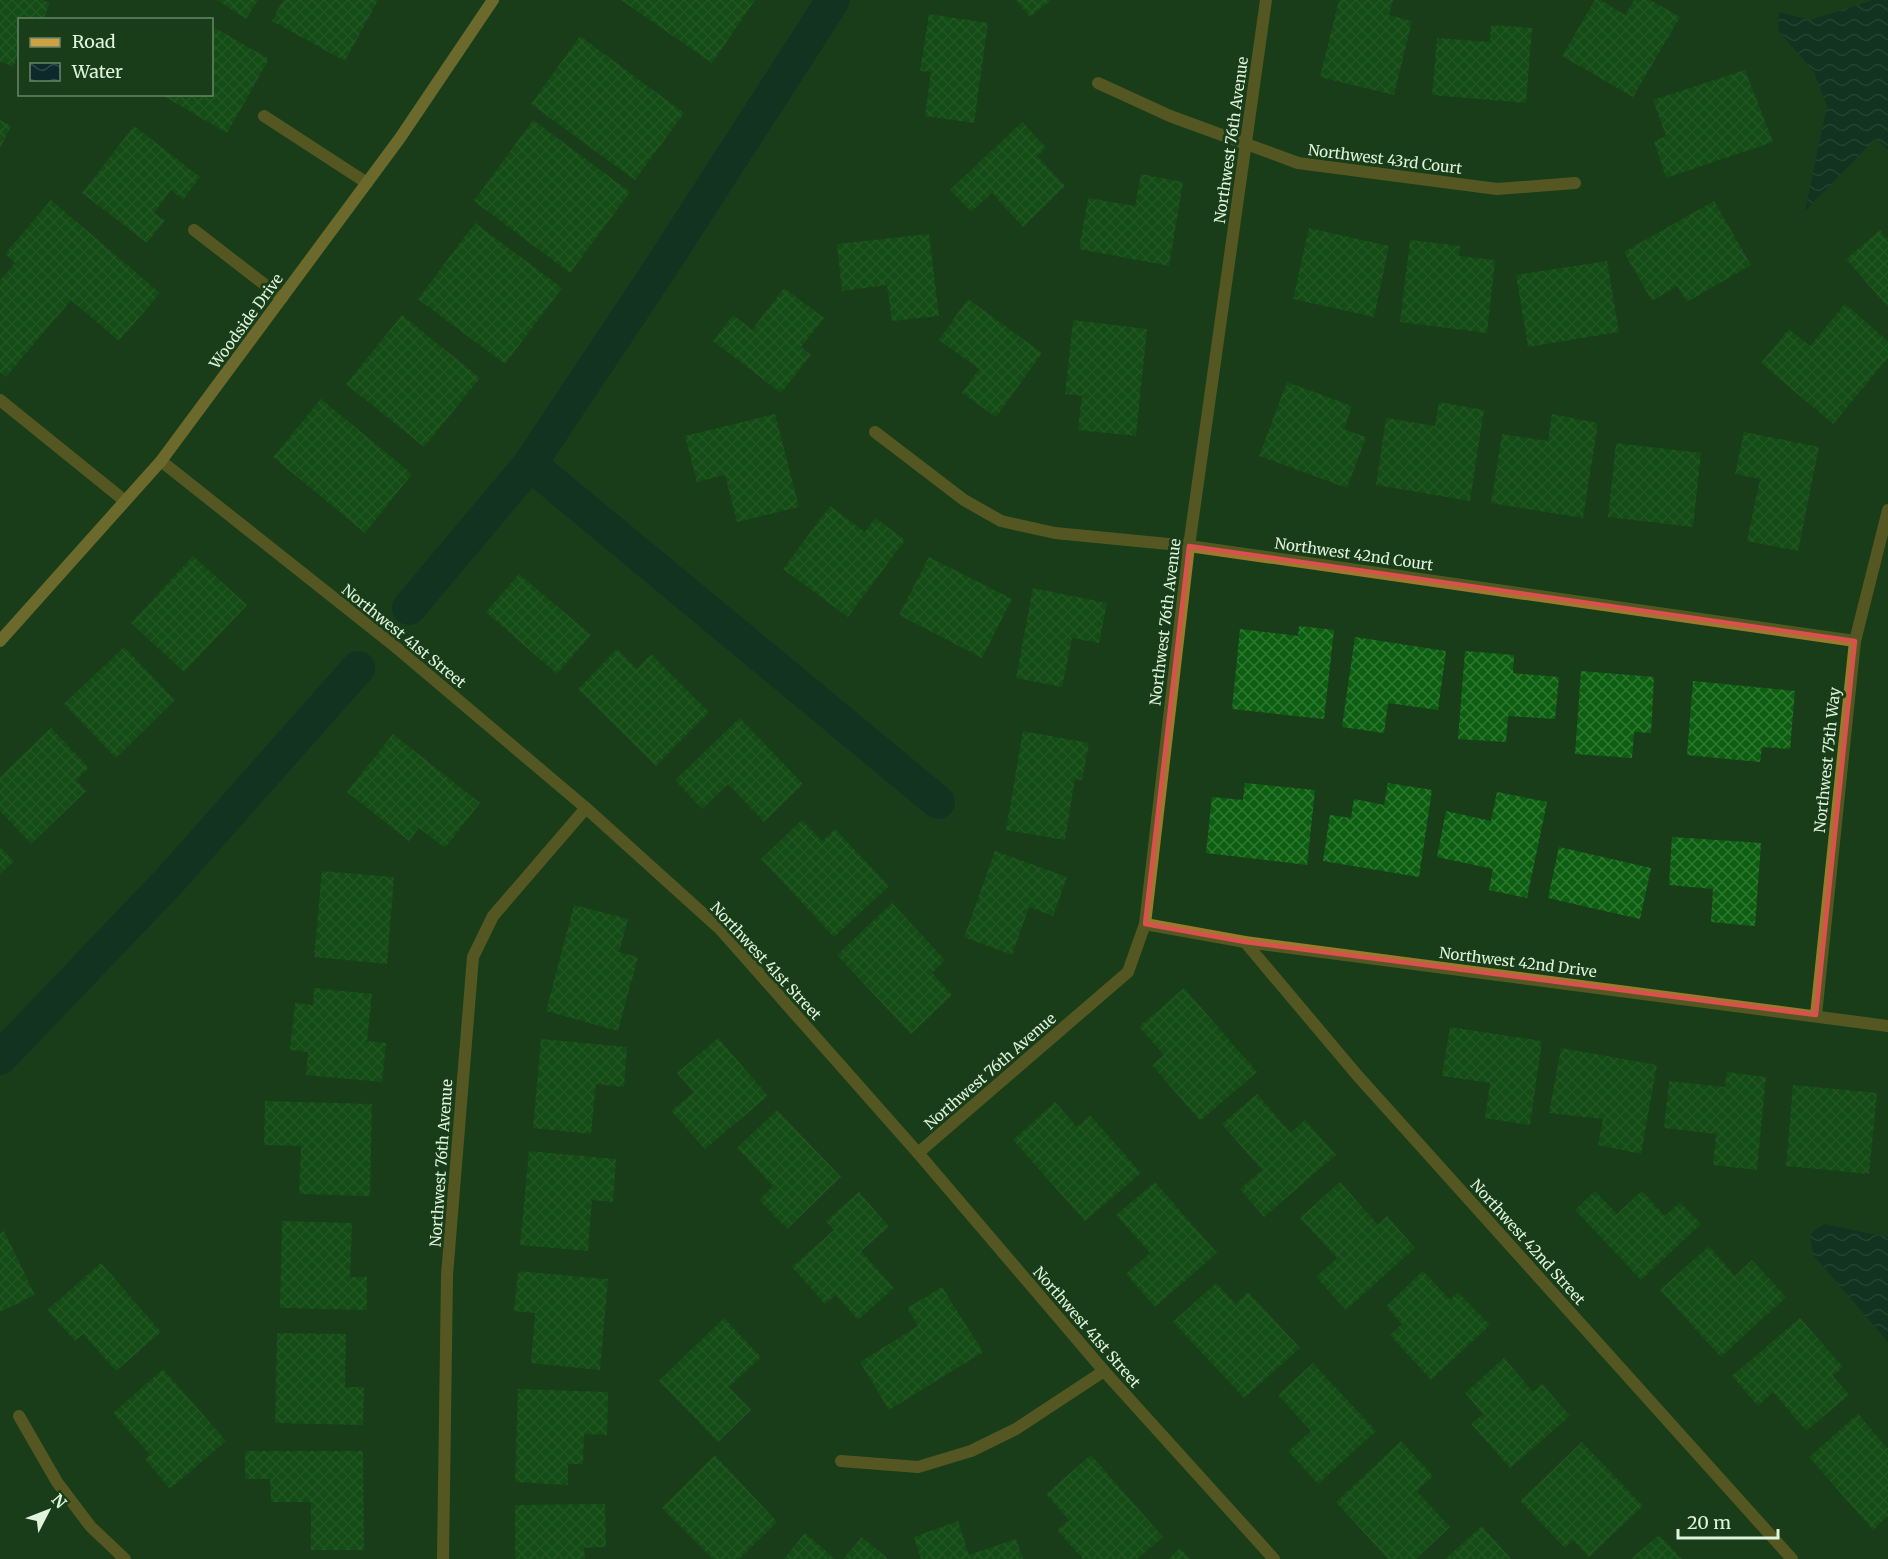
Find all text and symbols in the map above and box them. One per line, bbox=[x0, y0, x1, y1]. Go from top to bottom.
legend bbox=[18, 18, 213, 96]
text: Road bbox=[72, 30, 116, 53]
street label: Northwest 76th Avenue bbox=[1210, 55, 1252, 225]
text: Water bbox=[71, 60, 123, 83]
street label: Northwest 43rd Court bbox=[1307, 140, 1463, 178]
street label: Woodside Drive bbox=[204, 270, 287, 373]
street label: Northwest 42nd Court bbox=[1274, 533, 1435, 575]
street label: Northwest 76th Avenue bbox=[1145, 537, 1185, 707]
street label: Northwest 41st Street bbox=[338, 580, 470, 692]
street label: Northwest 75th Way bbox=[1810, 686, 1844, 834]
street label: Northwest 41st Street bbox=[706, 898, 826, 1024]
street label: Northwest 42nd Drive bbox=[1438, 943, 1598, 981]
street label: Northwest 76th Avenue bbox=[920, 1009, 1060, 1133]
street label: Northwest 76th Avenue bbox=[426, 1078, 456, 1248]
street label: Northwest 42nd Street bbox=[1467, 1175, 1590, 1309]
street label: Northwest 41st Street bbox=[1029, 1263, 1145, 1392]
north arrow bbox=[18, 1481, 78, 1541]
text: N bbox=[47, 1490, 71, 1513]
scale bar bbox=[1678, 1502, 1778, 1540]
text: 20 m bbox=[1687, 1511, 1731, 1534]

